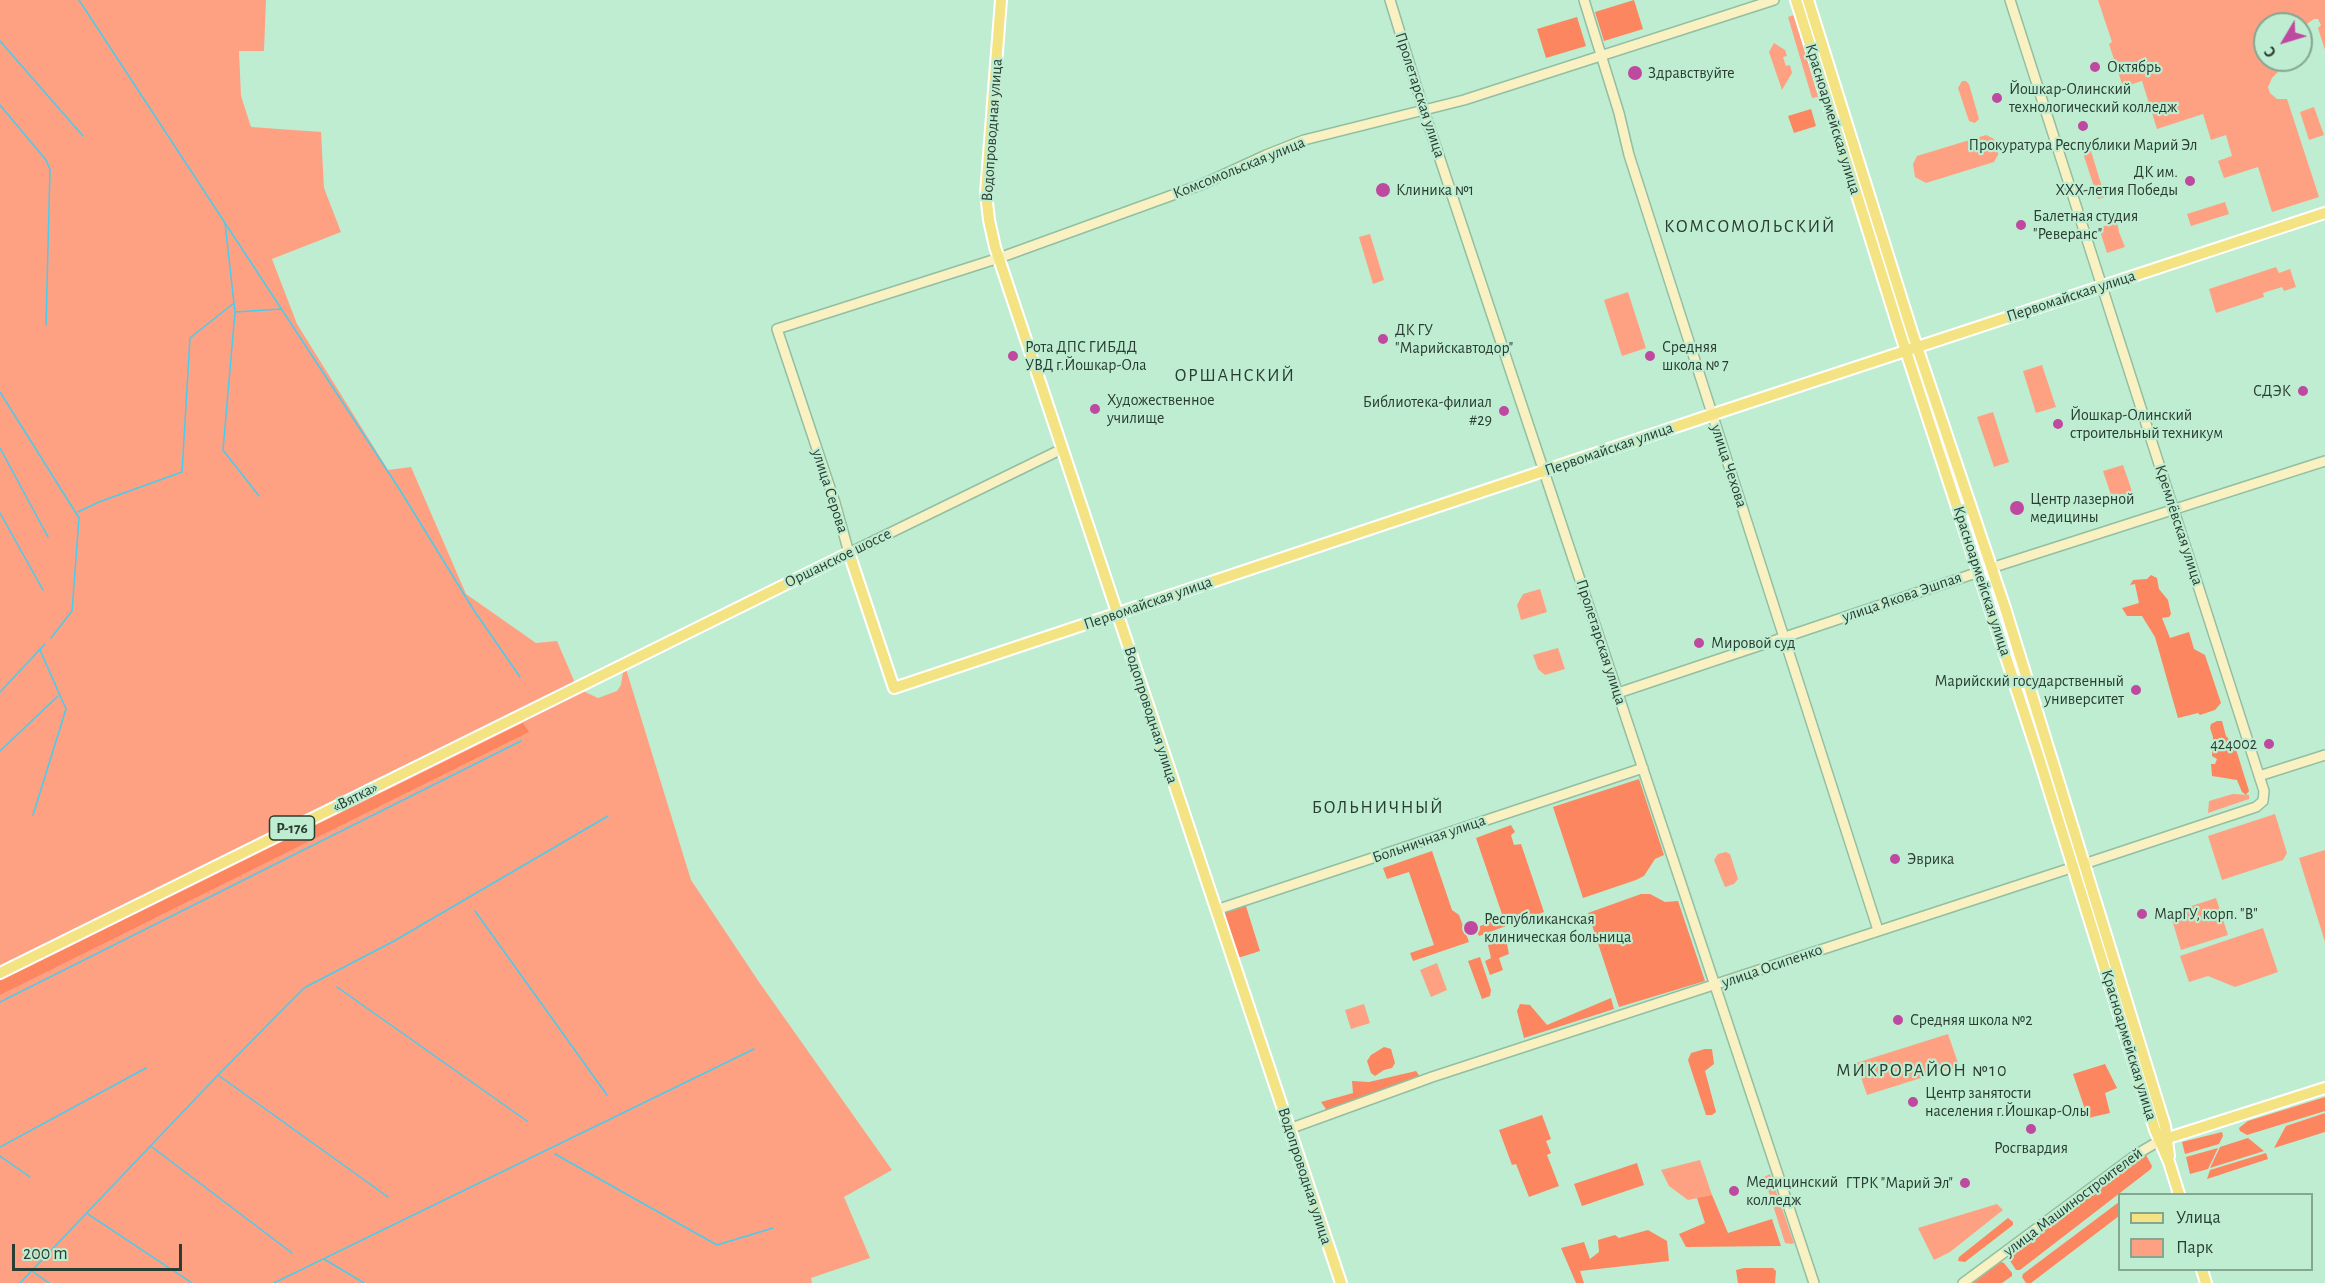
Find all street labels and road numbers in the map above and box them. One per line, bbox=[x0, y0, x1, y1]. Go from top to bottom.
street label: Пролетарская улица bbox=[1391, 30, 1449, 160]
street label: Красноармейская улица bbox=[1801, 41, 1865, 197]
street label: Водопроводная улица bbox=[977, 58, 1007, 202]
street label: Комсомольская улица bbox=[1170, 133, 1308, 203]
street label: Первомайская улица bbox=[2004, 266, 2138, 326]
street label: Первомайская улица bbox=[1542, 418, 1676, 480]
street label: улица Чехова bbox=[1707, 422, 1751, 510]
street label: улица Серова bbox=[807, 447, 853, 535]
street label: Кремлёвская улица bbox=[2151, 462, 2207, 588]
street label: Красноармейская улица bbox=[1949, 503, 2015, 659]
street label: Оршанское шоссе bbox=[782, 524, 894, 592]
street label: улица Якова Эшпая bbox=[1840, 568, 1964, 626]
street label: Первомайская улица bbox=[1081, 572, 1215, 634]
street label: Пролетарская улица bbox=[1572, 577, 1630, 707]
street label: Водопроводная улица bbox=[1120, 644, 1182, 786]
street label: «Вятка» bbox=[329, 777, 381, 817]
street label: Больничная улица bbox=[1370, 811, 1488, 867]
road number: Р-176 bbox=[270, 816, 314, 840]
street label: улица Осипенко bbox=[1719, 940, 1825, 992]
street label: Красноармейская улица bbox=[2097, 967, 2161, 1123]
street label: Водопроводная улица bbox=[1274, 1105, 1336, 1247]
street label: улица Машиностроителей bbox=[2000, 1143, 2146, 1261]

